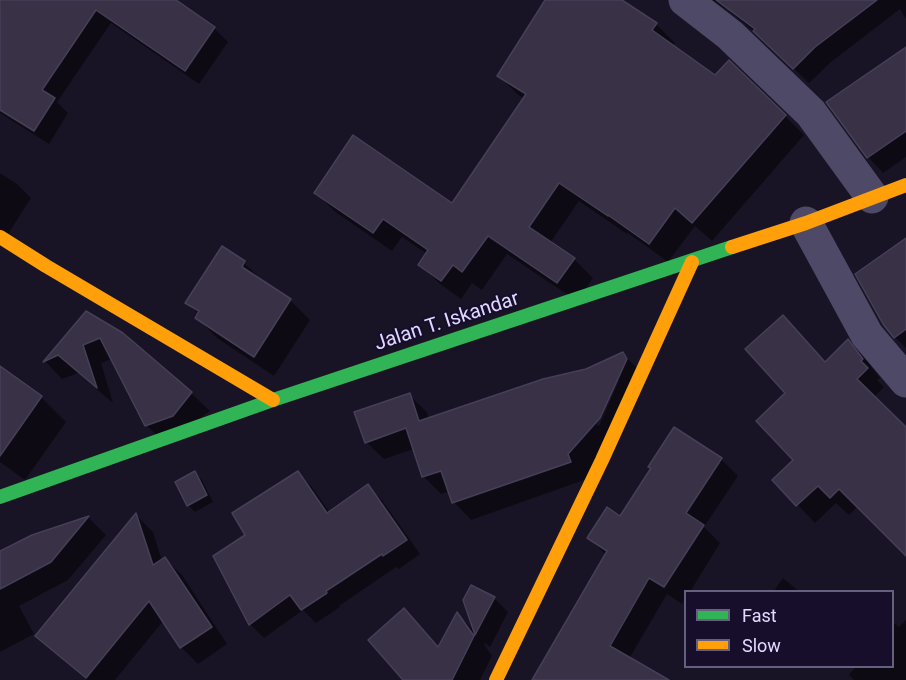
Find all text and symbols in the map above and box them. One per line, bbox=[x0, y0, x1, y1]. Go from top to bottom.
street label: Jalan T. Iskandar bbox=[372, 287, 522, 357]
legend bbox=[684, 590, 894, 668]
text: Fast bbox=[742, 605, 777, 626]
text: Slow bbox=[742, 635, 781, 656]

